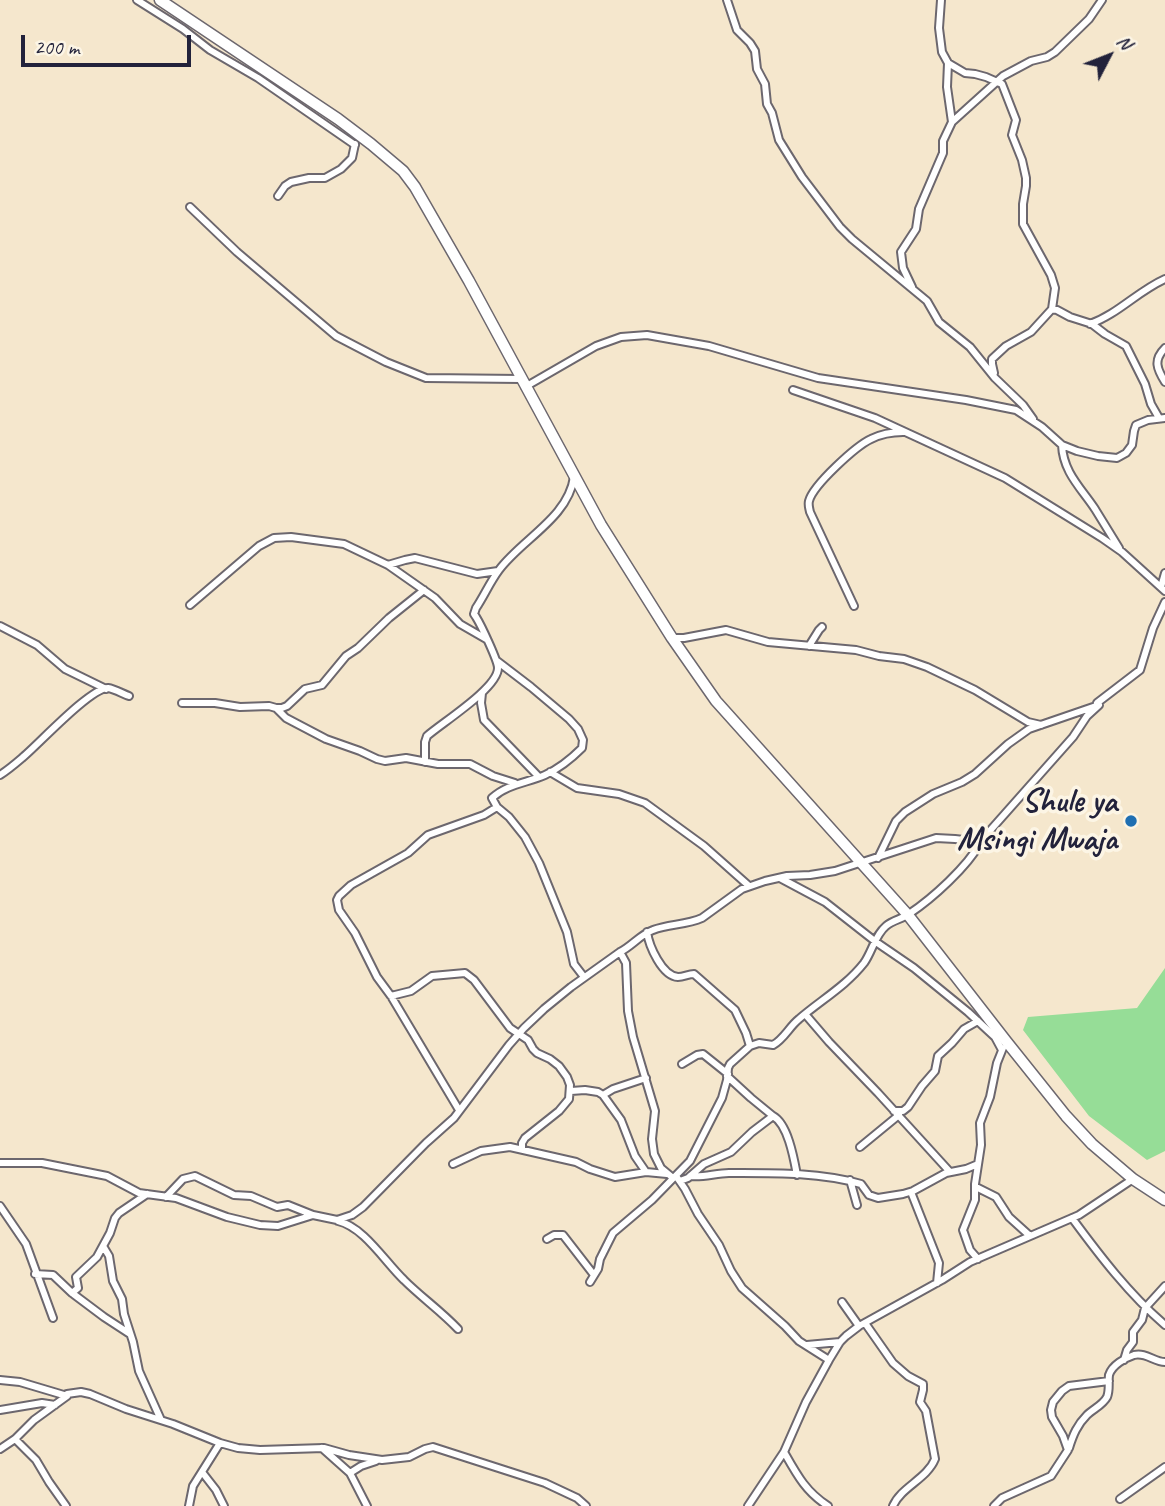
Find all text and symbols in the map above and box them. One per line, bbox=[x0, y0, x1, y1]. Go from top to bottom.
scale bar bbox=[24, 21, 194, 65]
north arrow bbox=[1074, 21, 1144, 91]
text: N bbox=[1112, 30, 1137, 54]
text: 200 m bbox=[34, 34, 79, 60]
place label: Shule ya Msingi Mwaja bbox=[957, 782, 1117, 860]
marker: Shule ya Msingi Mwaja bbox=[1123, 813, 1139, 829]

